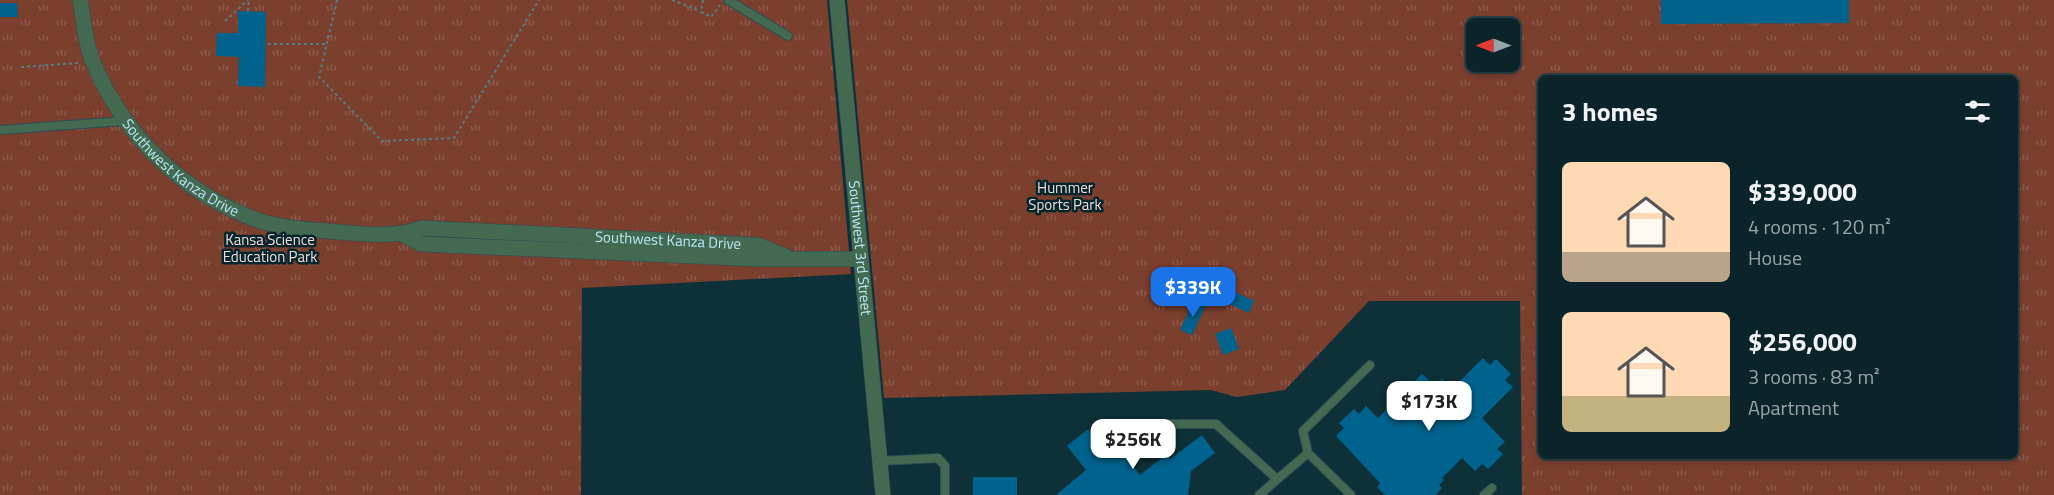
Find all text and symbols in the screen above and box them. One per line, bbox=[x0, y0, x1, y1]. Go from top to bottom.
north arrow bbox=[1466, 18, 1520, 72]
map controls bbox=[1466, 18, 1520, 72]
text: 3 homes bbox=[1562, 92, 1658, 131]
icon: filters bbox=[1961, 95, 1994, 128]
street label: Southwest Kanza Drive bbox=[117, 113, 243, 222]
text: $339,000 bbox=[1748, 172, 1857, 211]
park label: Hummer Sports Park bbox=[1028, 176, 1102, 216]
street label: Southwest 3rd Street bbox=[843, 180, 878, 317]
icon: home bbox=[1610, 186, 1682, 258]
text: 4 rooms · 120 m² bbox=[1748, 211, 1891, 242]
street label: Southwest Kanza Drive bbox=[594, 225, 742, 255]
park label: Kansa Science Education Park bbox=[223, 228, 317, 268]
text: House bbox=[1748, 242, 1802, 273]
pin: $339K bbox=[1151, 267, 1235, 318]
text: $339K bbox=[1165, 271, 1221, 302]
text: $256,000 bbox=[1748, 322, 1857, 361]
icon: home bbox=[1610, 336, 1682, 408]
text: 3 rooms · 83 m² bbox=[1748, 361, 1880, 392]
pin: $173K bbox=[1387, 381, 1471, 432]
text: $173K bbox=[1401, 385, 1457, 416]
text: Apartment bbox=[1748, 392, 1839, 423]
pin: $256K bbox=[1091, 419, 1175, 470]
text: $256K bbox=[1105, 423, 1161, 454]

